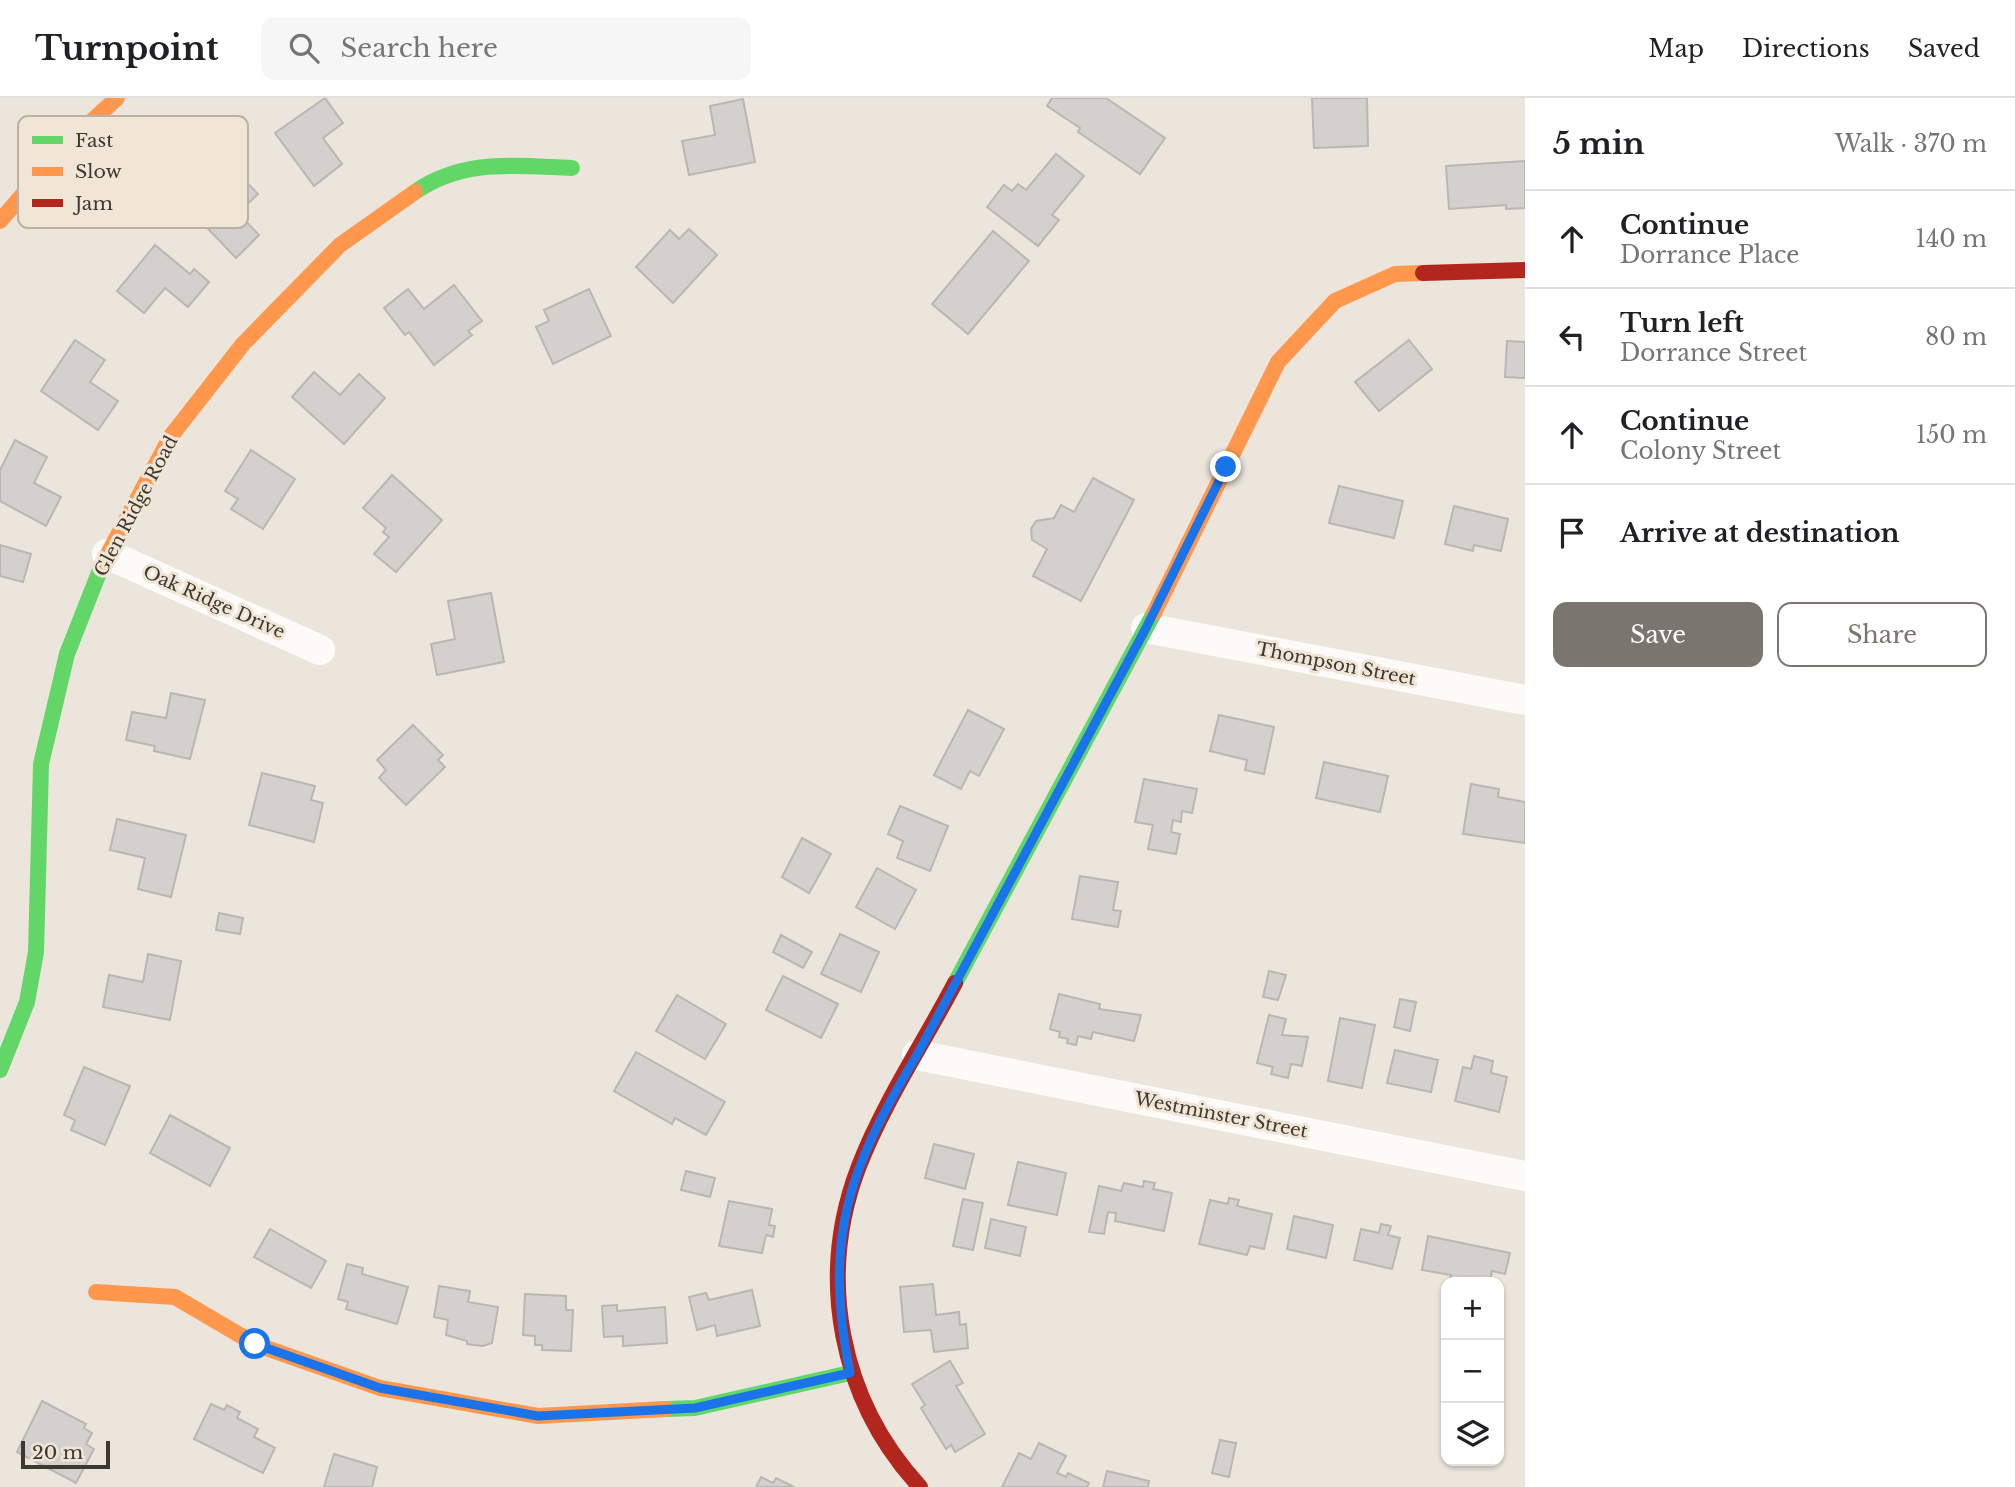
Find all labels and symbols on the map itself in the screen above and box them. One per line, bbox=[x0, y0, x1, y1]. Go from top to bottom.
legend bbox=[18, 116, 248, 228]
text: Fast bbox=[75, 129, 114, 152]
text: Slow bbox=[75, 160, 122, 183]
text: Jam bbox=[72, 192, 113, 215]
street label: Glen Ridge Road bbox=[90, 432, 182, 580]
route end bbox=[1210, 451, 1241, 482]
street label: Oak Ridge Drive bbox=[140, 561, 288, 643]
street label: Thompson Street bbox=[1254, 638, 1418, 690]
street label: Westminster Street bbox=[1132, 1087, 1309, 1143]
route start bbox=[239, 1328, 270, 1359]
scale bar bbox=[21, 1438, 110, 1470]

